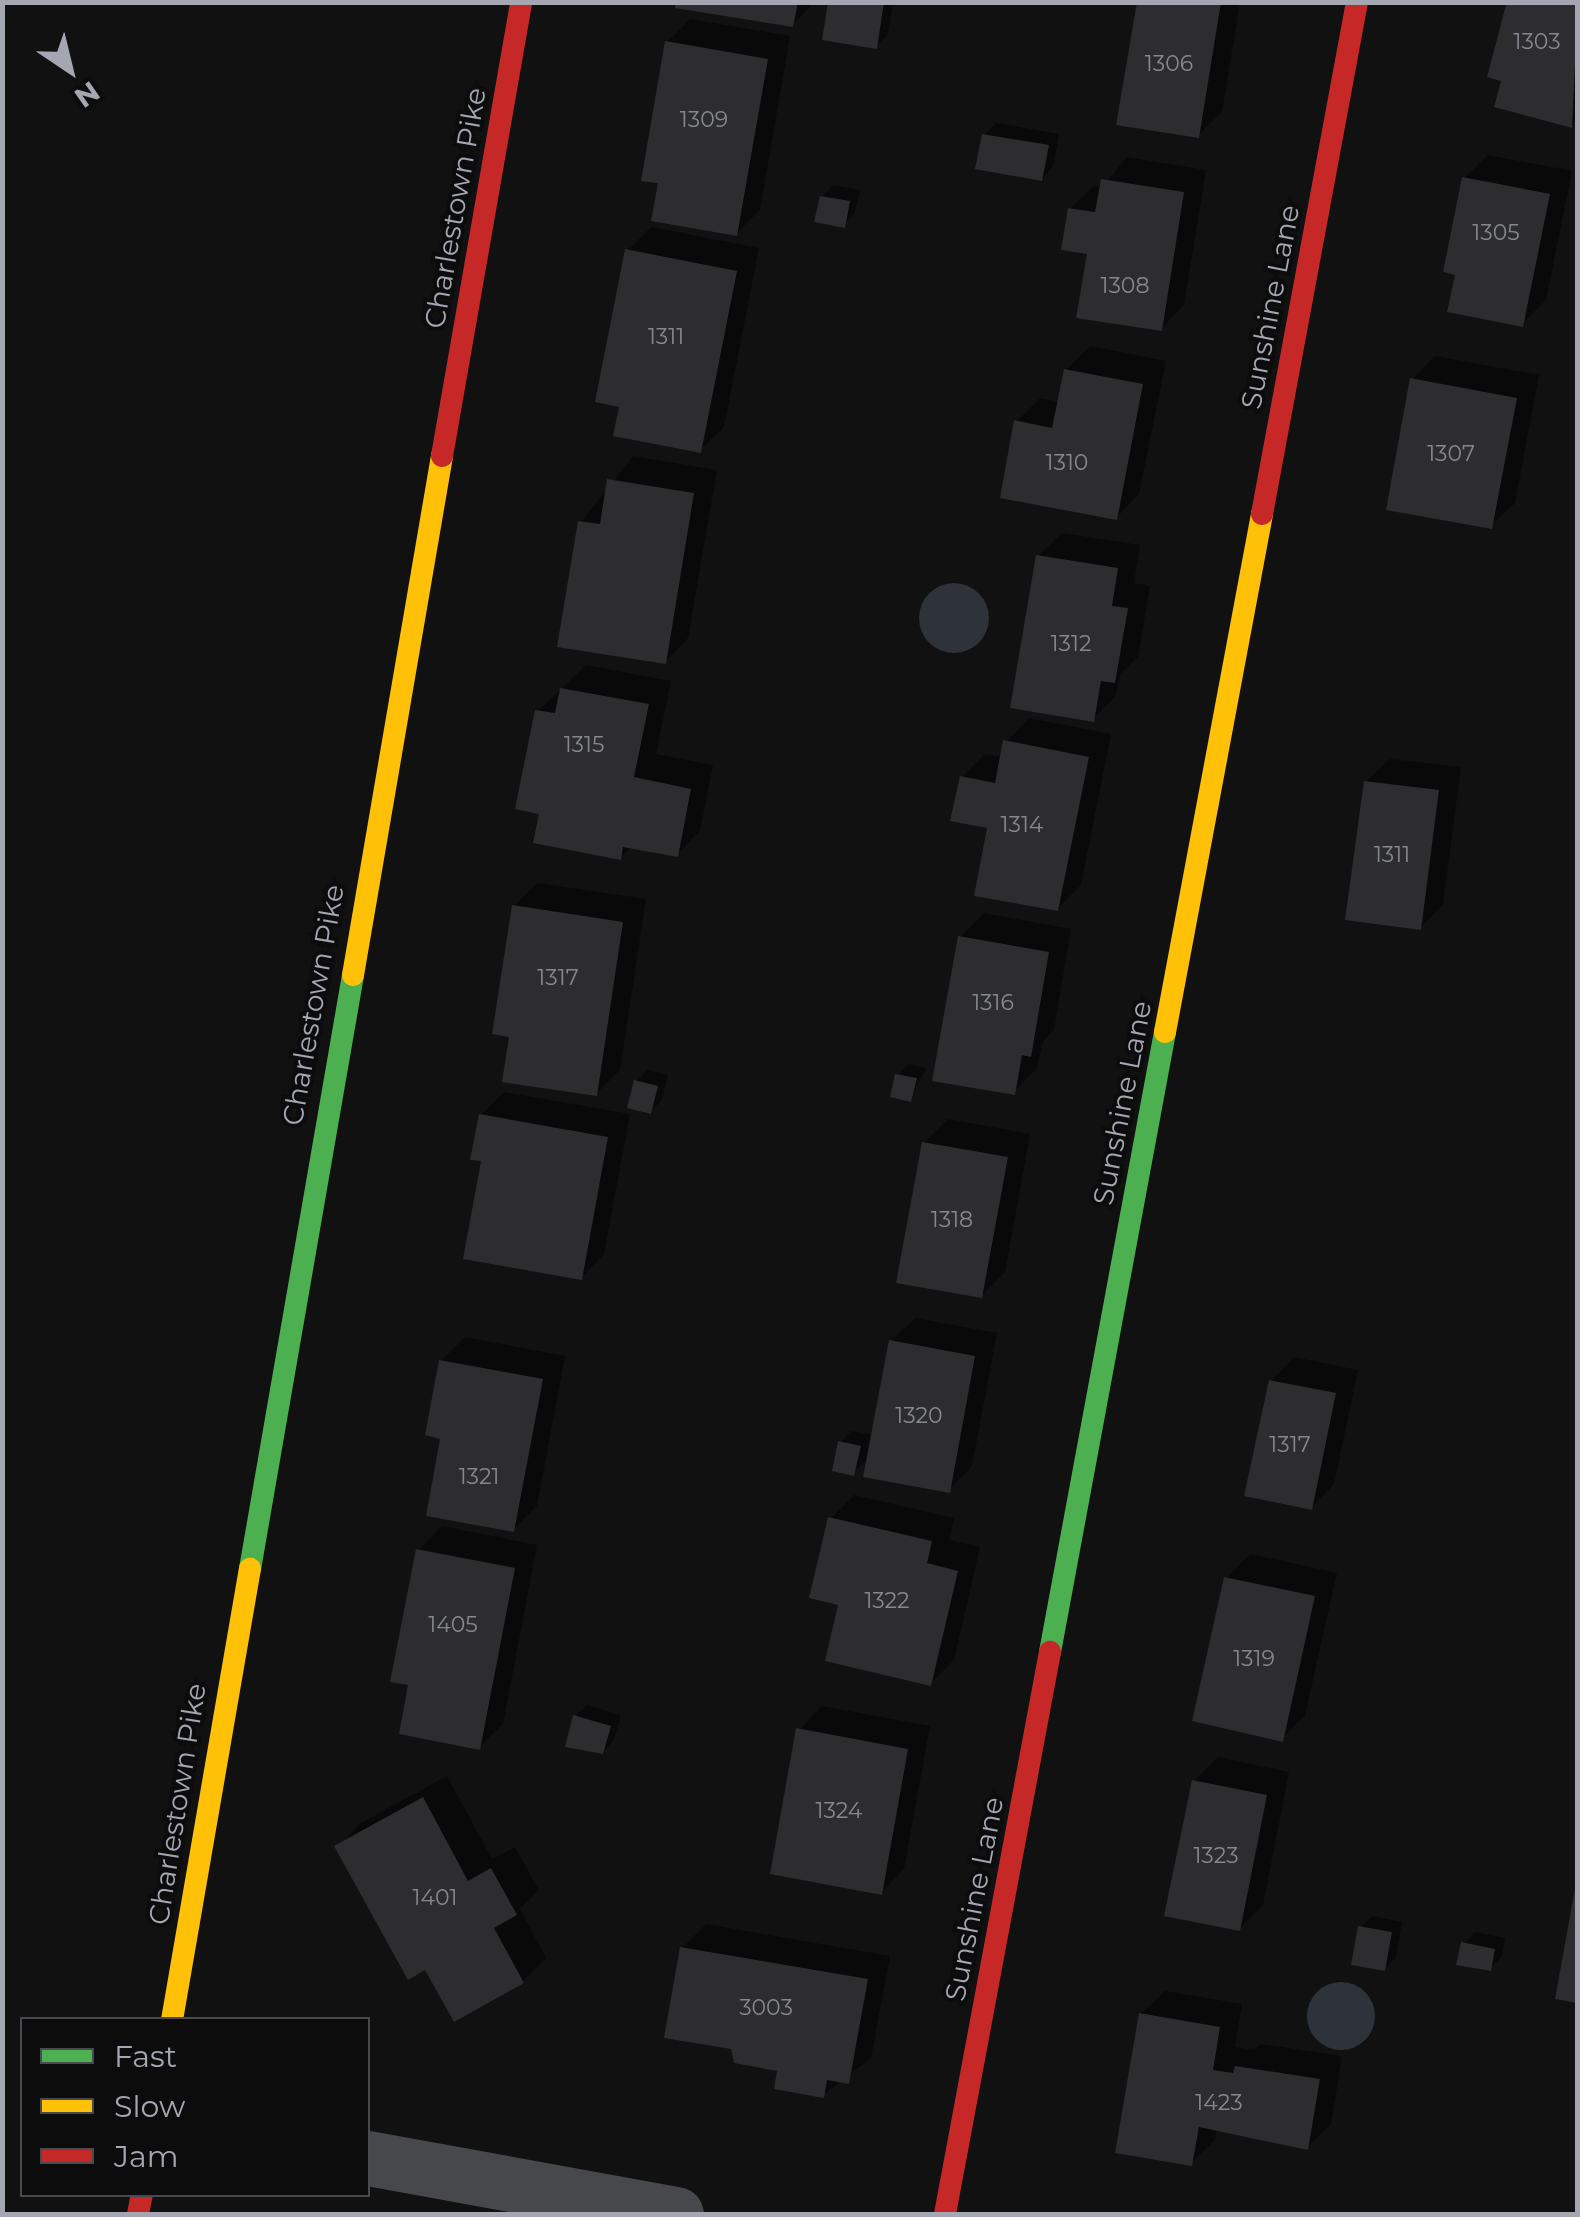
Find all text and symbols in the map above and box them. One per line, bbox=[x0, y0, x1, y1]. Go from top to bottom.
north arrow bbox=[20, 20, 120, 120]
house number: 1303 bbox=[1513, 29, 1561, 55]
house number: 1306 bbox=[1145, 51, 1193, 77]
text: N bbox=[68, 74, 106, 115]
street label: Charlestown Pike bbox=[417, 85, 493, 331]
house number: 1309 bbox=[680, 107, 728, 133]
street label: Sunshine Lane bbox=[1234, 202, 1306, 412]
house number: 1305 bbox=[1472, 220, 1520, 246]
house number: 1308 bbox=[1101, 273, 1149, 299]
house number: 1311 bbox=[648, 324, 684, 350]
house number: 1307 bbox=[1427, 441, 1475, 467]
house number: 1310 bbox=[1046, 450, 1088, 476]
house number: 1312 bbox=[1051, 631, 1091, 657]
house number: 1315 bbox=[564, 732, 604, 758]
house number: 1314 bbox=[1001, 812, 1043, 838]
house number: 1311 bbox=[1374, 842, 1410, 868]
street label: Charlestown Pike bbox=[275, 882, 351, 1128]
house number: 1317 bbox=[537, 965, 579, 991]
house number: 1316 bbox=[972, 990, 1014, 1016]
street label: Sunshine Lane bbox=[1086, 998, 1158, 1208]
house number: 1318 bbox=[931, 1207, 973, 1233]
house number: 1320 bbox=[895, 1403, 943, 1429]
house number: 1317 bbox=[1269, 1432, 1311, 1458]
house number: 1321 bbox=[459, 1464, 499, 1490]
house number: 1322 bbox=[864, 1588, 910, 1614]
house number: 1405 bbox=[428, 1612, 478, 1638]
house number: 1319 bbox=[1233, 1646, 1275, 1672]
street label: Charlestown Pike bbox=[141, 1681, 213, 1927]
street label: Sunshine Lane bbox=[938, 1794, 1010, 2004]
house number: 1324 bbox=[816, 1798, 862, 1824]
house number: 1323 bbox=[1193, 1843, 1239, 1869]
house number: 1401 bbox=[413, 1885, 457, 1911]
house number: 3003 bbox=[739, 1995, 793, 2021]
legend bbox=[20, 2017, 370, 2197]
text: Fast bbox=[114, 2038, 177, 2075]
text: Slow bbox=[114, 2088, 185, 2125]
house number: 1423 bbox=[1195, 2090, 1243, 2116]
text: Jam bbox=[114, 2138, 179, 2175]

